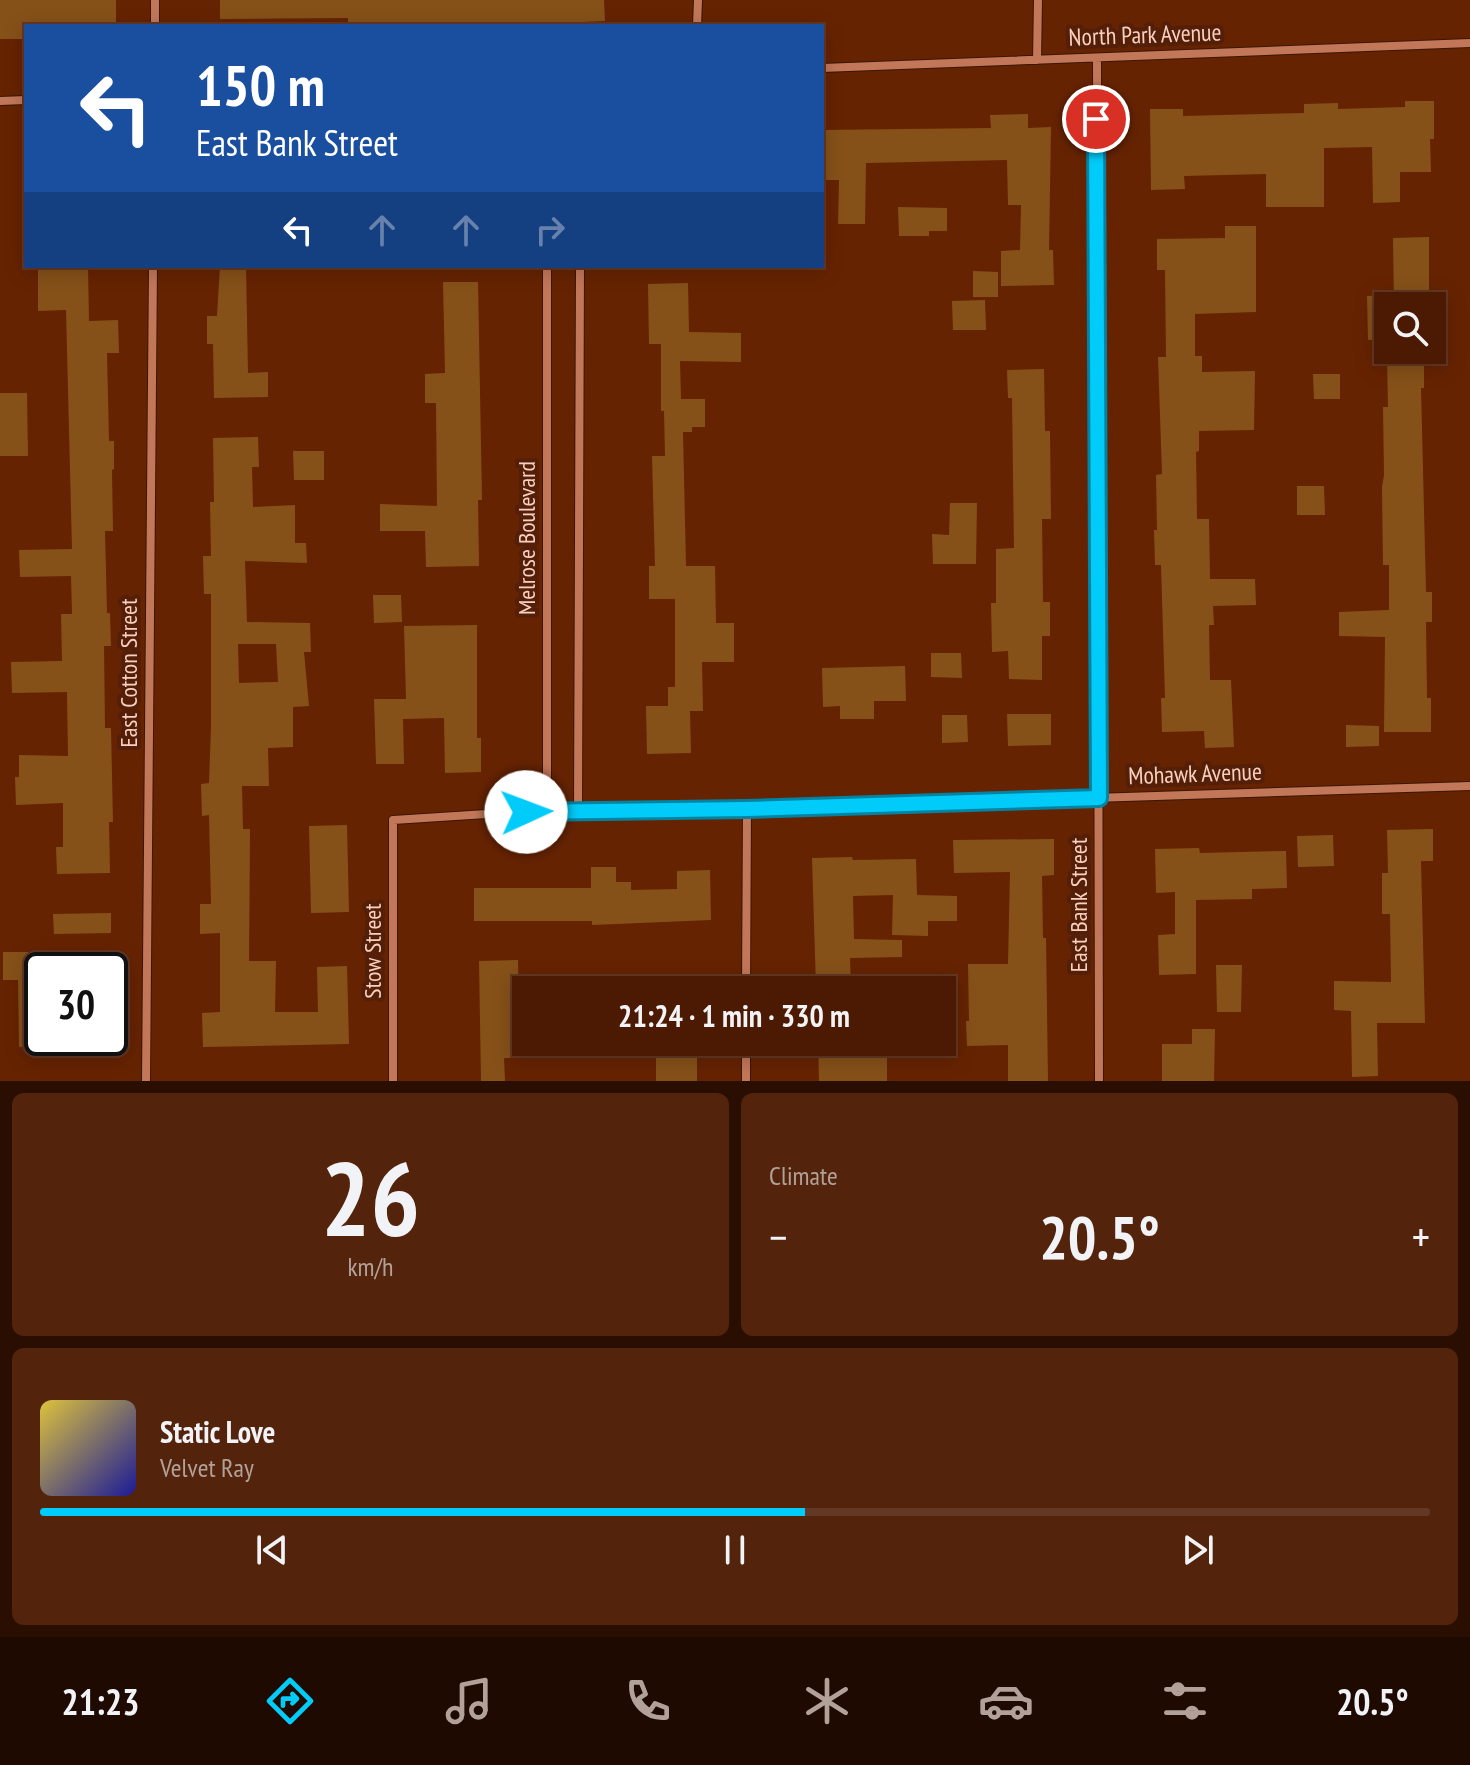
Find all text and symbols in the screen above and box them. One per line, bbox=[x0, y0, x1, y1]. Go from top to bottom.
street label: North Park Avenue bbox=[1068, 16, 1222, 53]
text: 150 m bbox=[196, 49, 325, 121]
icon: left bbox=[64, 56, 168, 160]
pin bbox=[1062, 85, 1130, 153]
icon: arrive bbox=[1074, 97, 1118, 141]
text: East Bank Street bbox=[196, 119, 398, 166]
icon: left bbox=[276, 208, 320, 252]
icon: ahead bbox=[360, 208, 404, 252]
icon: ahead bbox=[444, 208, 488, 252]
icon: right bbox=[528, 208, 572, 252]
map controls bbox=[1374, 292, 1446, 364]
button: search bbox=[1374, 292, 1446, 364]
street label: Melrose Boulevard bbox=[511, 461, 542, 615]
street label: East Cotton Street bbox=[113, 598, 144, 748]
street label: Mohawk Avenue bbox=[1128, 756, 1262, 791]
position arrow bbox=[484, 770, 568, 854]
street label: East Bank Street bbox=[1063, 837, 1094, 972]
street label: Stow Street bbox=[357, 903, 388, 999]
speed limit sign: 30 bbox=[24, 952, 128, 1056]
text: 21:24 · 1 min · 330 m bbox=[618, 996, 850, 1035]
text: 26 bbox=[321, 1130, 420, 1265]
text: Climate bbox=[769, 1159, 838, 1192]
text: 20.5° bbox=[1039, 1198, 1160, 1276]
text: − bbox=[769, 1208, 787, 1265]
text: + bbox=[1412, 1208, 1430, 1265]
text: km/h bbox=[347, 1250, 394, 1283]
text: Static Love bbox=[160, 1412, 275, 1451]
text: Velvet Ray bbox=[160, 1451, 254, 1484]
icon: previous bbox=[250, 1528, 294, 1572]
icon: pause bbox=[713, 1528, 757, 1572]
icon: next bbox=[1176, 1528, 1220, 1572]
icon: directions bbox=[262, 1673, 318, 1729]
icon: music bbox=[441, 1673, 497, 1729]
icon: phone bbox=[620, 1673, 676, 1729]
icon: climate bbox=[799, 1673, 855, 1729]
icon: car bbox=[978, 1673, 1034, 1729]
icon: filters bbox=[1157, 1673, 1213, 1729]
text: 21:23 bbox=[61, 1678, 139, 1725]
text: 20.5° bbox=[1336, 1678, 1409, 1725]

